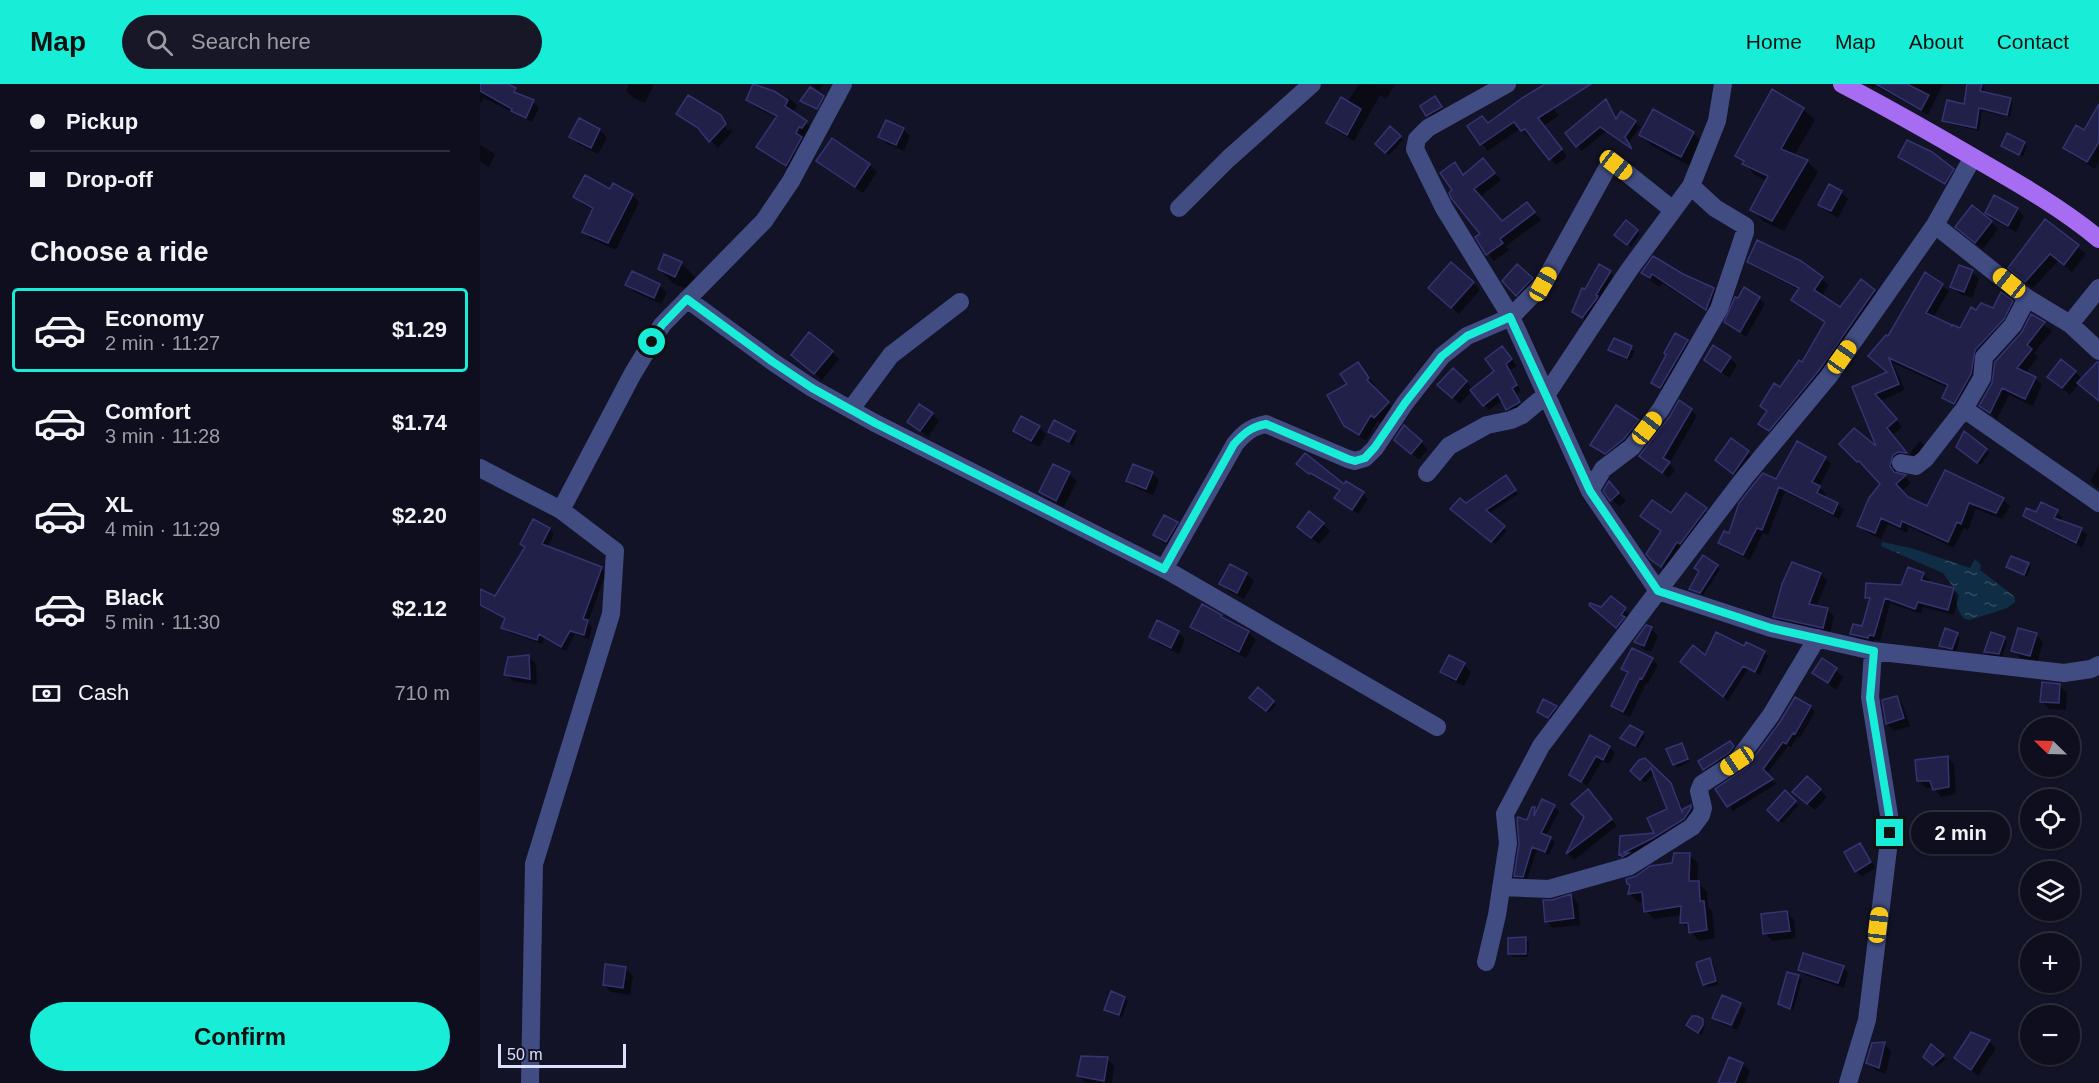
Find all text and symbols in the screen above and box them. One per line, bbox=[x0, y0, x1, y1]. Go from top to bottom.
search box bbox=[122, 15, 542, 69]
text: Map bbox=[30, 26, 86, 57]
icon: search bbox=[143, 26, 176, 59]
text: Search here bbox=[191, 29, 311, 54]
text: Home bbox=[1746, 30, 1802, 53]
text: Map bbox=[1835, 30, 1876, 53]
text: About bbox=[1909, 30, 1964, 53]
text: Contact bbox=[1997, 30, 2069, 53]
text: Pickup bbox=[66, 109, 138, 134]
car bbox=[1596, 147, 1636, 183]
text: Drop-off bbox=[66, 167, 153, 192]
text: Choose a ride bbox=[30, 237, 209, 267]
car bbox=[1526, 264, 1560, 304]
car bbox=[1989, 265, 2029, 301]
icon: car bbox=[33, 303, 87, 357]
text: Economy bbox=[105, 306, 204, 331]
text: $1.29 bbox=[392, 317, 447, 342]
route start bbox=[638, 328, 665, 355]
text: 2 min · 11:27 bbox=[105, 332, 220, 354]
car bbox=[1824, 337, 1860, 377]
icon: car bbox=[33, 396, 87, 450]
text: Comfort bbox=[105, 399, 191, 424]
car bbox=[1629, 408, 1665, 448]
text: $1.74 bbox=[392, 410, 447, 435]
text: 3 min · 11:28 bbox=[105, 425, 220, 447]
icon: car bbox=[33, 489, 87, 543]
text: XL bbox=[105, 492, 133, 517]
text: $2.20 bbox=[392, 503, 447, 528]
text: 4 min · 11:29 bbox=[105, 518, 220, 540]
icon: car bbox=[33, 582, 87, 636]
text: Black bbox=[105, 585, 164, 610]
text: $2.12 bbox=[392, 596, 447, 621]
text: 5 min · 11:30 bbox=[105, 611, 220, 633]
icon: cash bbox=[30, 677, 63, 710]
text: Cash bbox=[78, 680, 129, 705]
text: 710 m bbox=[394, 682, 450, 704]
north arrow bbox=[2020, 717, 2080, 777]
map controls bbox=[2020, 717, 2080, 1065]
car bbox=[1717, 743, 1757, 779]
button: locate bbox=[2020, 789, 2080, 849]
callout: 2 min bbox=[1911, 812, 2010, 854]
route end bbox=[1876, 819, 1903, 846]
text: 2 min bbox=[1934, 822, 1987, 844]
button: layers bbox=[2020, 861, 2080, 921]
car bbox=[1867, 906, 1889, 944]
button: + bbox=[2020, 933, 2080, 993]
button: Confirm bbox=[30, 1002, 450, 1071]
button: − bbox=[2020, 1005, 2080, 1065]
scale bar bbox=[498, 1041, 626, 1068]
text: 50 m bbox=[507, 1046, 543, 1063]

